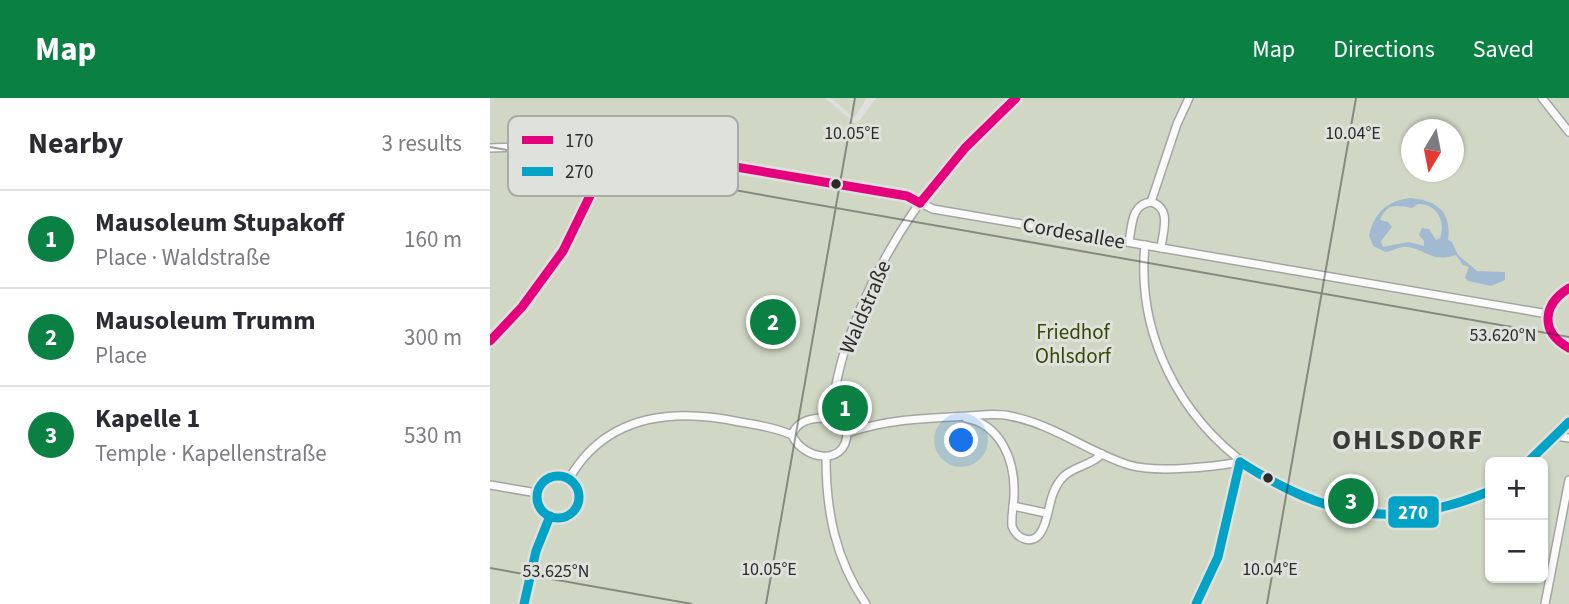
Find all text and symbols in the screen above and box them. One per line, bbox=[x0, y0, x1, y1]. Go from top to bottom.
text: Map bbox=[35, 26, 96, 73]
text: Map bbox=[1252, 32, 1295, 67]
text: Directions bbox=[1333, 32, 1435, 67]
text: Saved bbox=[1473, 32, 1534, 67]
legend bbox=[508, 116, 738, 196]
north arrow bbox=[1401, 119, 1464, 182]
text: 10.05°E bbox=[824, 121, 880, 146]
text: 10.04°E bbox=[1325, 121, 1381, 146]
text: Nearby bbox=[28, 122, 123, 165]
text: 3 results bbox=[382, 127, 462, 160]
text: 170 bbox=[565, 128, 593, 155]
text: 270 bbox=[565, 159, 593, 186]
unlabelled marker bbox=[829, 177, 843, 191]
text: Mausoleum Stupakoff bbox=[95, 204, 344, 241]
street label: Cordesallee bbox=[1020, 209, 1128, 257]
text: 1 bbox=[45, 223, 57, 256]
text: 160 m bbox=[404, 223, 462, 256]
text: Place · Waldstraße bbox=[95, 241, 270, 274]
street label: Waldstraße bbox=[832, 256, 898, 358]
pin: 2 bbox=[750, 296, 796, 348]
text: Mausoleum Trumm bbox=[95, 302, 315, 339]
park label: Friedhof Ohlsdorf bbox=[1035, 317, 1112, 371]
text: 2 bbox=[45, 321, 57, 354]
text: 300 m bbox=[404, 321, 462, 354]
text: 53.620°N bbox=[1470, 323, 1536, 348]
text: Place bbox=[95, 339, 147, 372]
pin: 1 bbox=[822, 382, 868, 434]
text: Kapelle 1 bbox=[95, 400, 200, 437]
text: 3 bbox=[45, 419, 57, 452]
text: 530 m bbox=[404, 419, 462, 452]
district label: OHLSDORF bbox=[1332, 420, 1484, 460]
your location bbox=[944, 423, 978, 457]
text: Temple · Kapellenstraße bbox=[95, 437, 327, 470]
map controls bbox=[1485, 457, 1548, 583]
button: + bbox=[1485, 457, 1548, 520]
unlabelled marker bbox=[1261, 471, 1275, 485]
pin: 3 bbox=[1328, 475, 1374, 527]
line badge: 270 bbox=[1387, 495, 1440, 529]
text: 270 bbox=[1398, 500, 1428, 527]
button: − bbox=[1485, 520, 1548, 583]
text: 10.05°E bbox=[741, 557, 797, 582]
text: 10.04°E bbox=[1242, 557, 1298, 582]
text: 53.625°N bbox=[523, 559, 589, 584]

